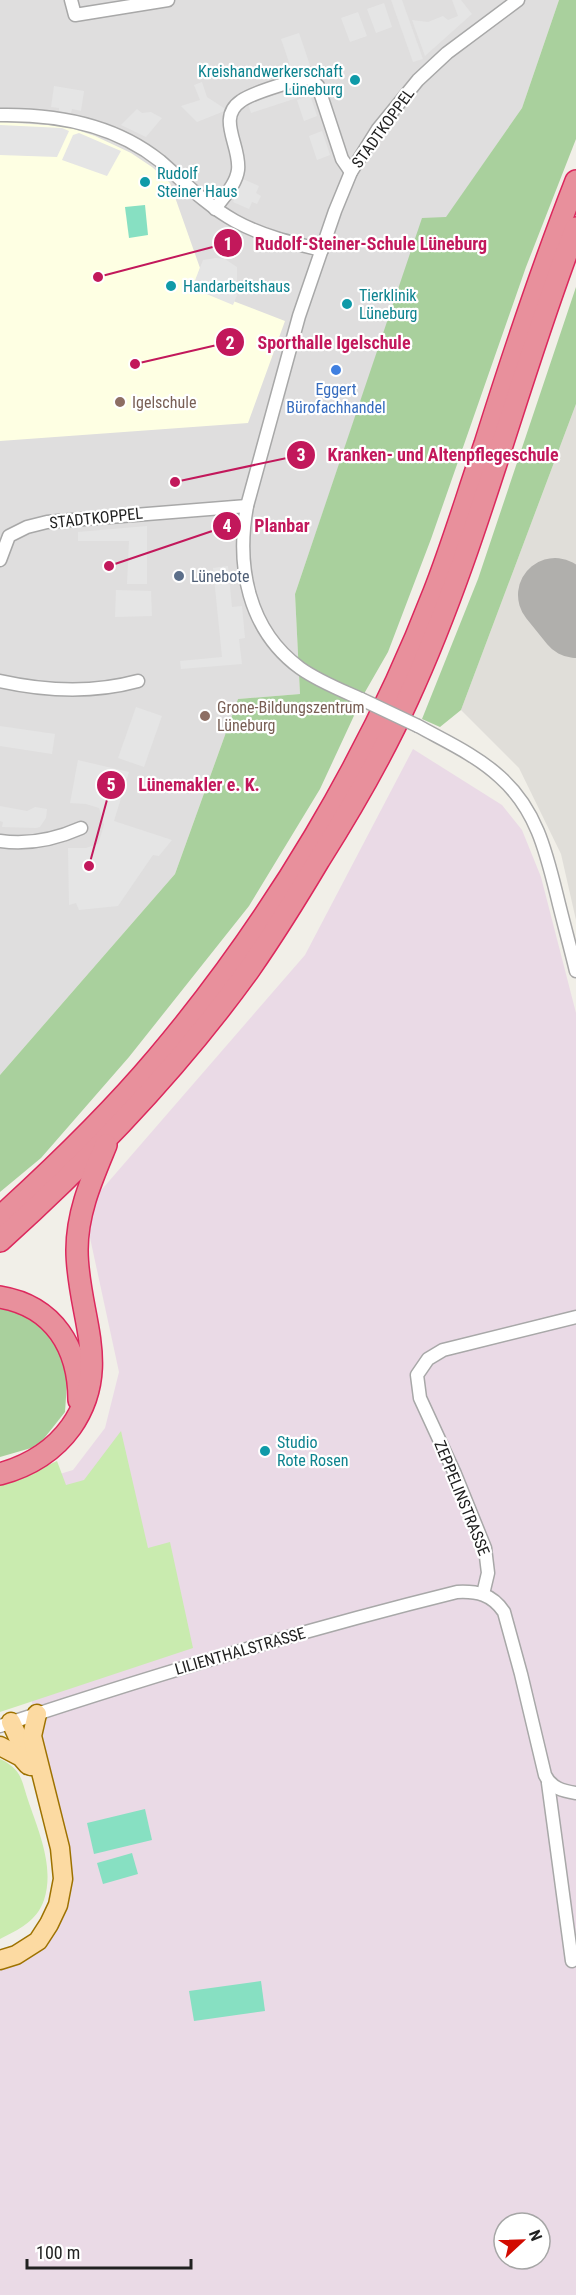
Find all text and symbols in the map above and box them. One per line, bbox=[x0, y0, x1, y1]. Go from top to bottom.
place label: Kreishandwerkerschaft Lüneburg bbox=[198, 62, 343, 99]
marker: Kreishandwerkerschaft Lüneburg bbox=[348, 73, 362, 87]
street label: STADTKOPPEL bbox=[348, 84, 419, 172]
place label: Rudolf Steiner Haus bbox=[157, 164, 238, 201]
marker: Rudolf Steiner Haus bbox=[138, 175, 152, 189]
callout: Rudolf-Steiner-Schule Lüneburg bbox=[213, 225, 499, 261]
text: 1 bbox=[223, 233, 233, 254]
text: Rudolf-Steiner-Schule Lüneburg bbox=[255, 233, 487, 254]
place label: Handarbeitshaus bbox=[183, 277, 290, 296]
marker: Handarbeitshaus bbox=[164, 279, 178, 293]
place label: Tierklinik Lüneburg bbox=[359, 286, 418, 323]
marker: Tierklinik Lüneburg bbox=[340, 297, 354, 311]
callout: Sporthalle Igelschule bbox=[215, 324, 422, 360]
text: 2 bbox=[225, 332, 235, 353]
text: Sporthalle Igelschule bbox=[257, 332, 411, 353]
marker: Eggert Bürofachhandel bbox=[329, 363, 343, 377]
place label: Eggert Bürofachhandel bbox=[286, 380, 386, 417]
place label: Igelschule bbox=[132, 393, 196, 412]
marker: Igelschule bbox=[113, 395, 127, 409]
callout: Kranken- und Altenpflegeschule bbox=[286, 437, 571, 473]
text: 3 bbox=[296, 444, 306, 465]
text: Kranken- und Altenpflegeschule bbox=[328, 444, 559, 465]
street label: STADTKOPPEL bbox=[48, 504, 144, 532]
callout: Planbar bbox=[212, 508, 322, 544]
text: 4 bbox=[222, 515, 232, 536]
text: Planbar bbox=[254, 515, 310, 536]
place label: Lünebote bbox=[191, 567, 249, 586]
marker: Lünebote bbox=[172, 569, 186, 583]
place label: Grone-Bildungszentrum Lüneburg bbox=[217, 698, 365, 735]
marker: Grone-Bildungszentrum Lüneburg bbox=[198, 709, 212, 723]
callout: Lünemakler e. K. bbox=[96, 767, 271, 803]
text: 5 bbox=[106, 774, 116, 795]
text: Lünemakler e. K. bbox=[138, 774, 260, 795]
place label: Studio Rote Rosen bbox=[277, 1433, 349, 1470]
street label: ZEPPELINSTRASSE bbox=[430, 1438, 494, 1558]
marker: Studio Rote Rosen bbox=[258, 1444, 272, 1458]
street label: LILIENTHALSTRASSE bbox=[173, 1623, 308, 1679]
north arrow bbox=[492, 2211, 552, 2271]
text: N bbox=[525, 2227, 546, 2244]
scale bar bbox=[27, 2232, 190, 2270]
text: 100 m bbox=[36, 2242, 80, 2263]

